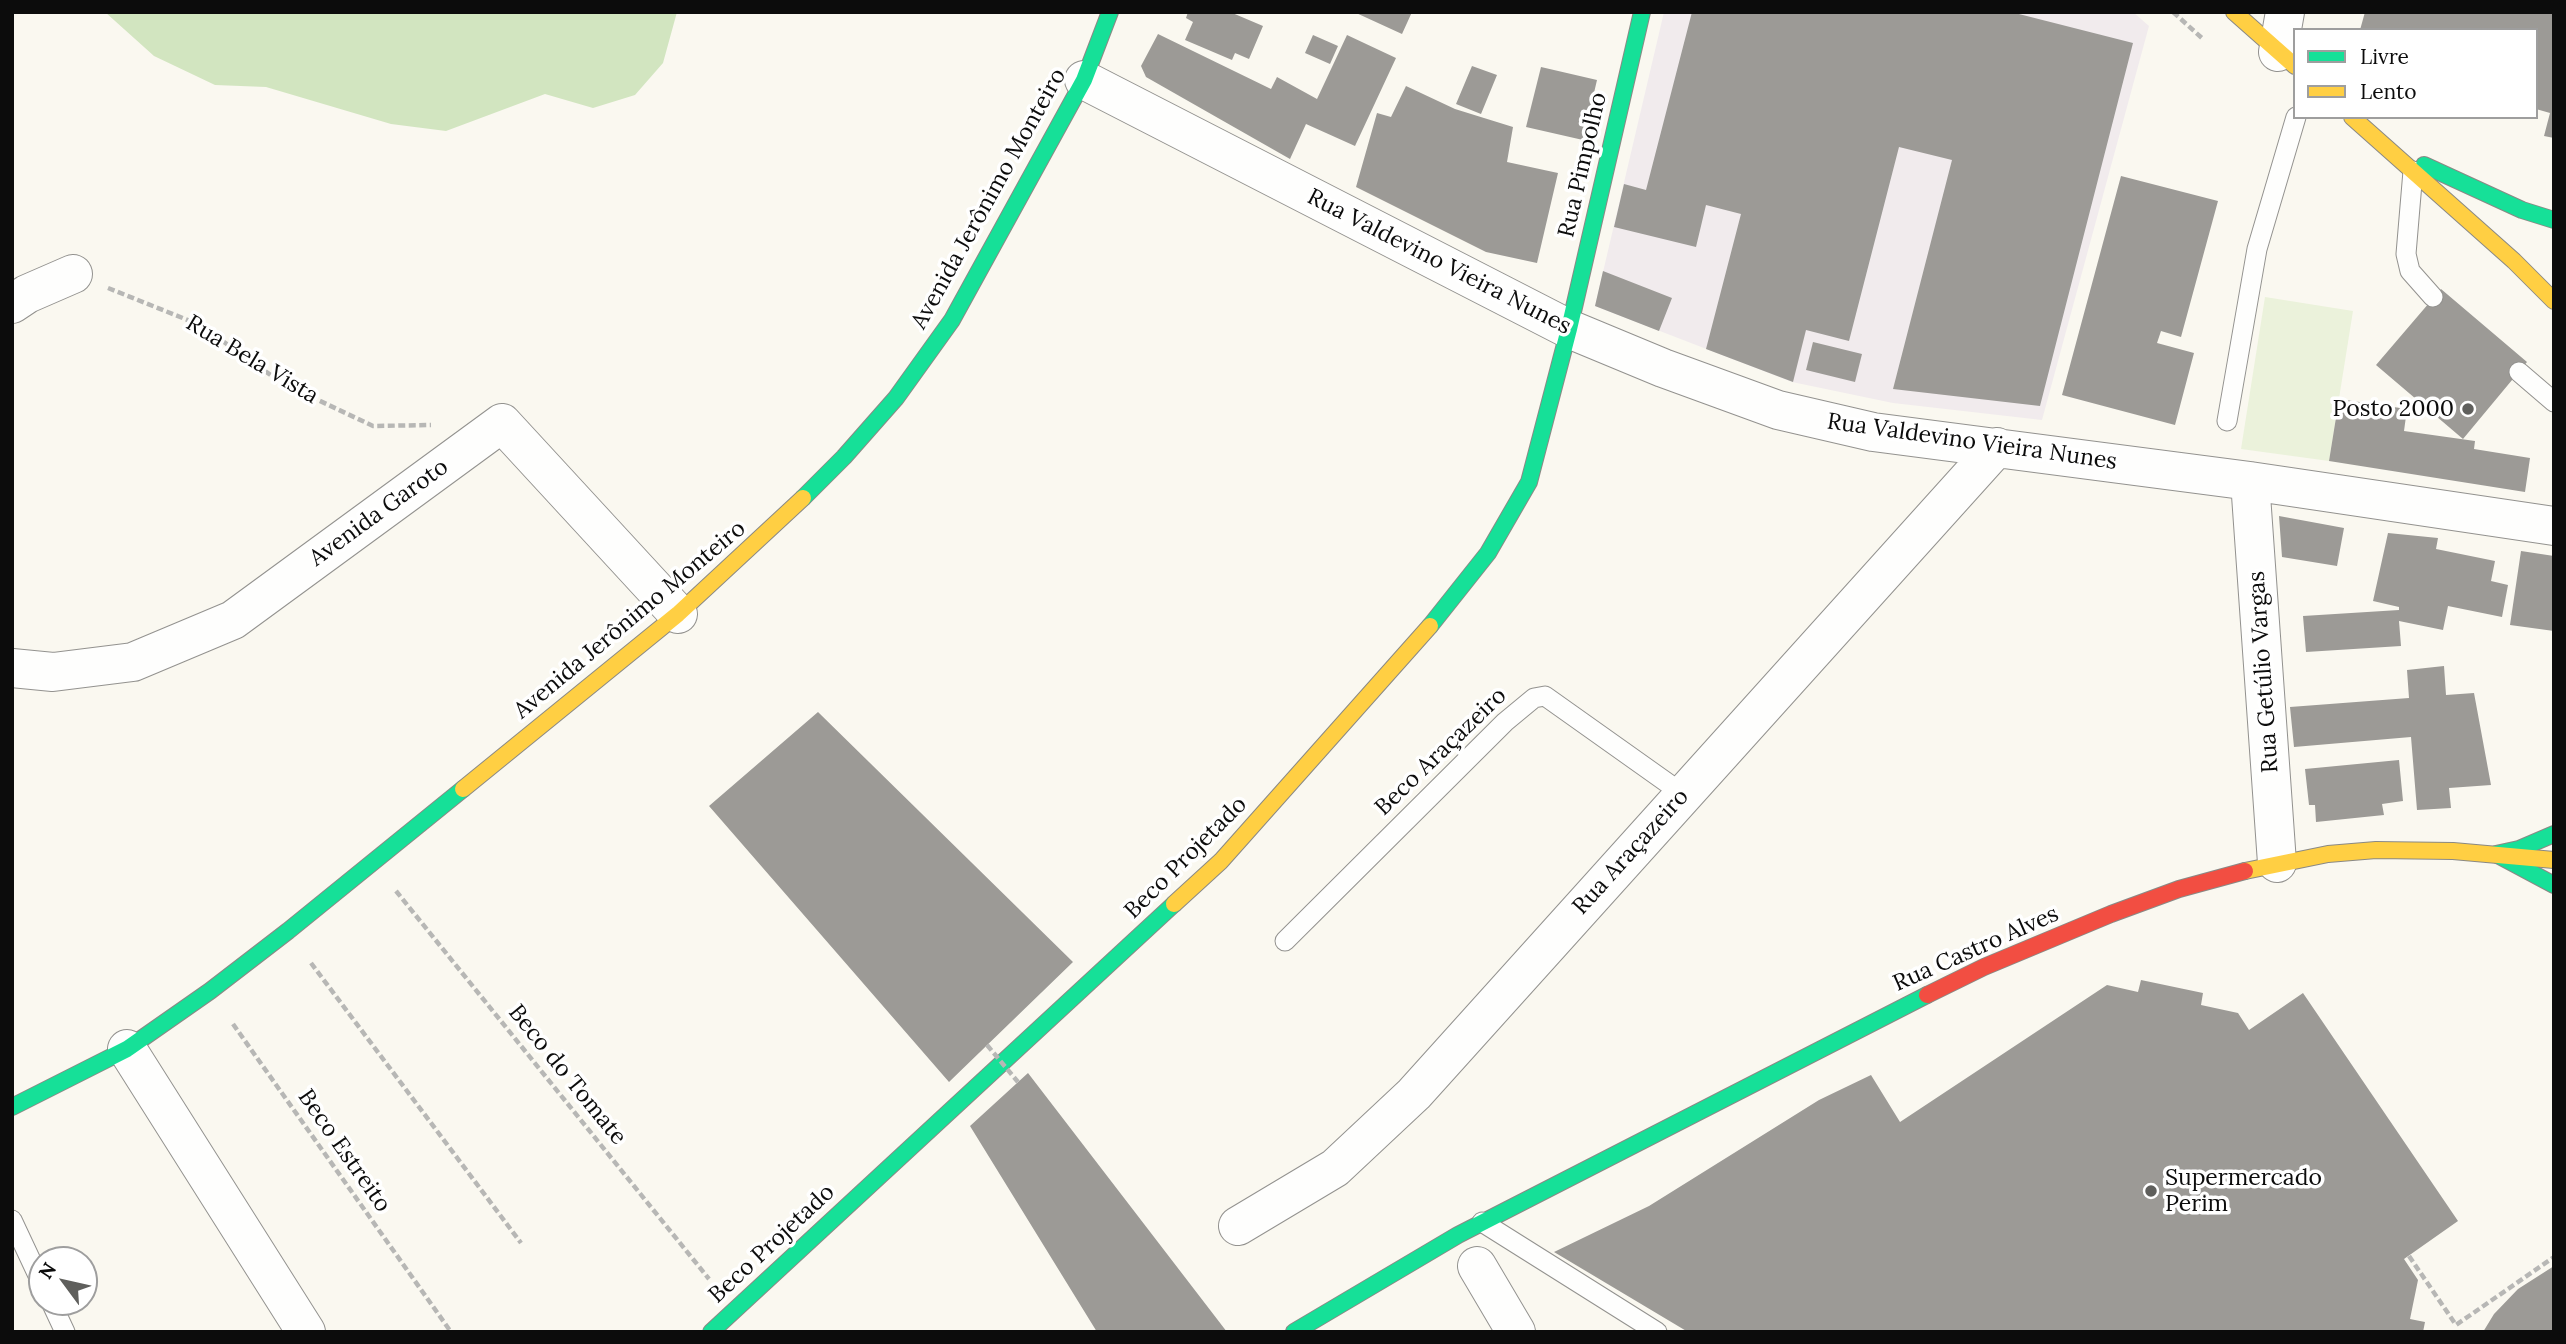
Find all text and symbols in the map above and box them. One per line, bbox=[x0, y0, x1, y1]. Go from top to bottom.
legend bbox=[2293, 28, 2538, 119]
text: Livre bbox=[2360, 43, 2409, 70]
street label: Avenida Jerônimo Monteiro bbox=[906, 64, 1072, 334]
text: Lento bbox=[2360, 78, 2417, 105]
street label: Rua Pimpolho bbox=[1553, 90, 1613, 240]
street label: Rua Valdevino Vieira Nunes bbox=[1302, 183, 1576, 341]
street label: Rua Bela Vista bbox=[181, 310, 323, 410]
place label: Posto 2000 bbox=[2333, 395, 2454, 423]
marker: Posto 2000 bbox=[2460, 401, 2476, 417]
street label: Rua Valdevino Vieira Nunes bbox=[1825, 408, 2119, 476]
street label: Avenida Garoto bbox=[304, 453, 454, 573]
street label: Avenida Jerônimo Monteiro bbox=[509, 515, 751, 725]
street label: Rua Getúlio Vargas bbox=[2243, 570, 2285, 774]
street label: Beco Araçazeiro bbox=[1369, 682, 1513, 822]
street label: Rua Araçazeiro bbox=[1567, 783, 1695, 921]
street label: Beco Projetado bbox=[1119, 791, 1253, 925]
street label: Rua Castro Alves bbox=[1889, 900, 2063, 998]
street label: Beco do Tomate bbox=[502, 999, 632, 1151]
street label: Beco Estreito bbox=[292, 1084, 396, 1218]
place label: Supermercado Perim bbox=[2165, 1164, 2322, 1218]
street label: Beco Projetado bbox=[703, 1179, 841, 1309]
marker: Supermercado Perim bbox=[2143, 1183, 2159, 1199]
north arrow bbox=[28, 1246, 98, 1316]
text: N bbox=[33, 1258, 61, 1283]

